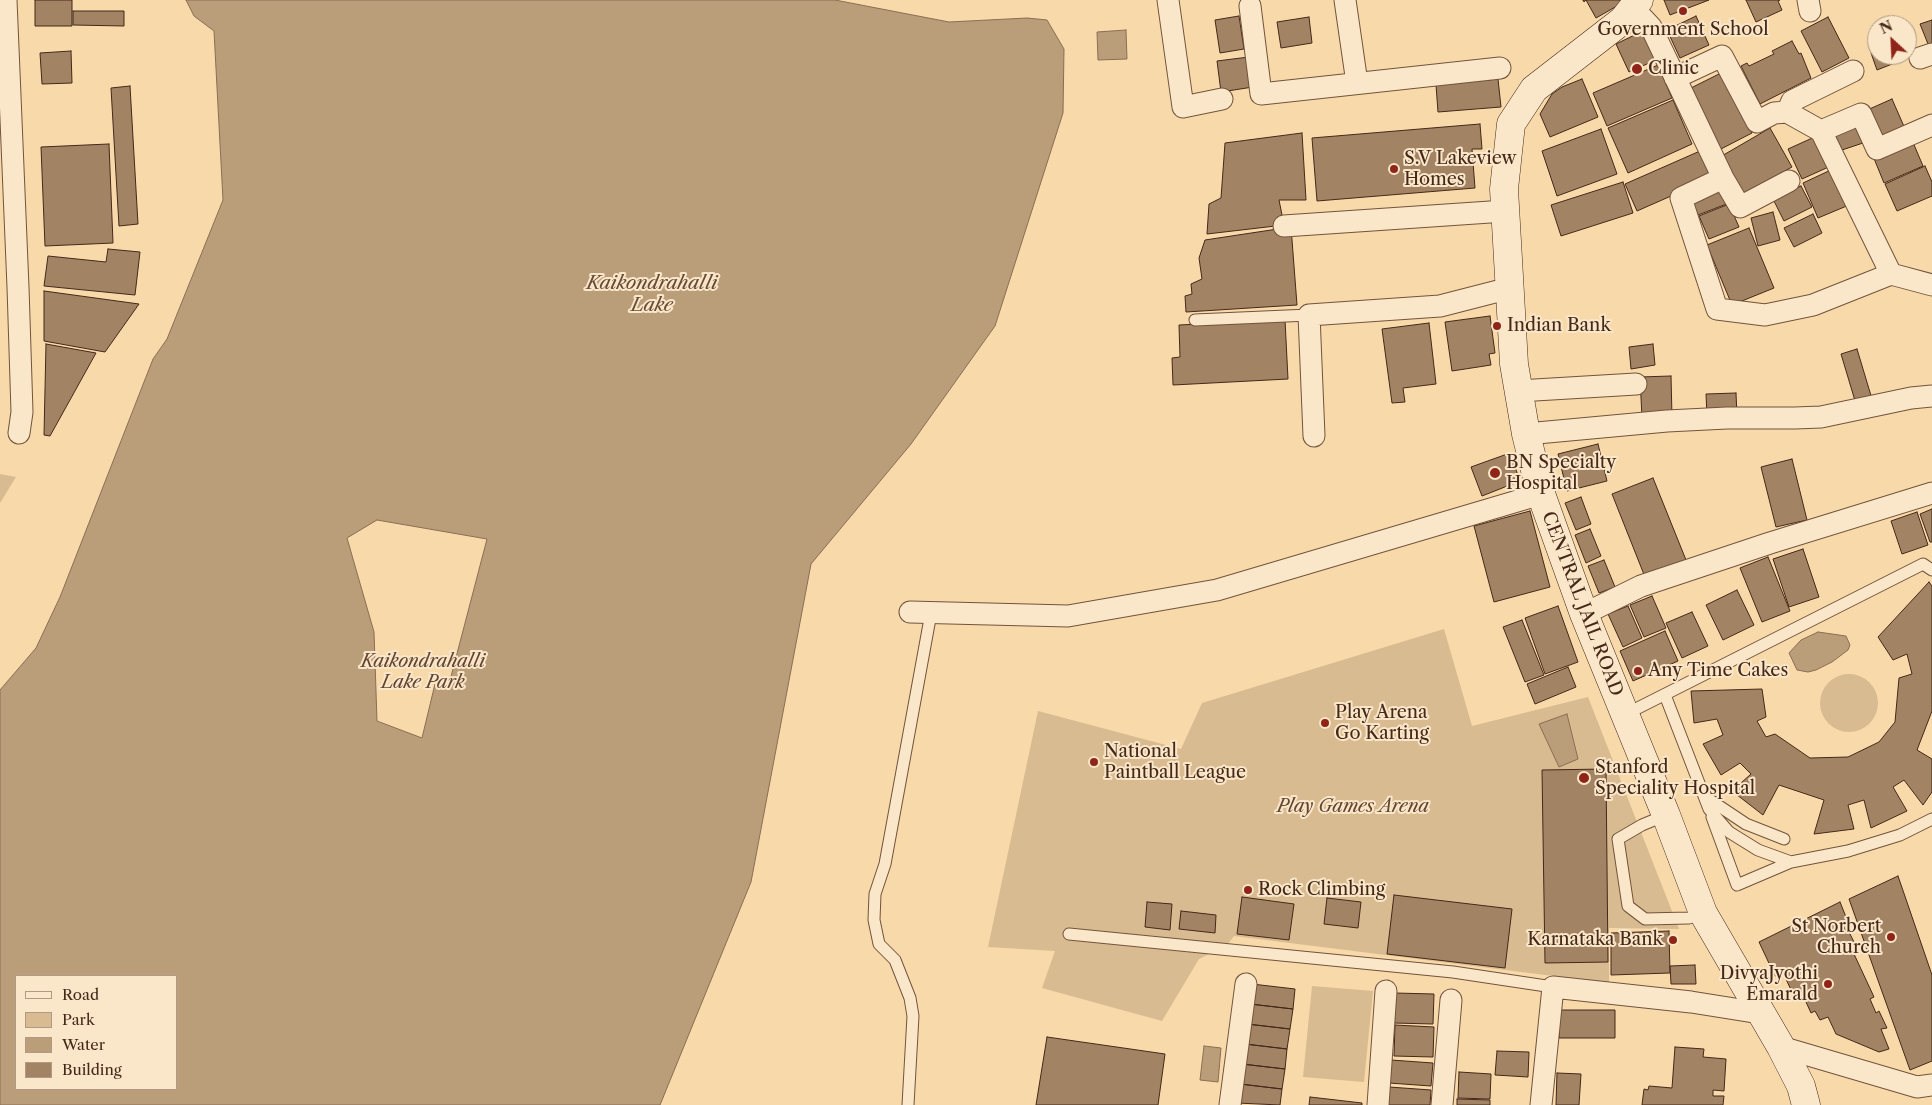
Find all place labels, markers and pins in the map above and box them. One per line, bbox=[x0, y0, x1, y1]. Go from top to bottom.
marker: Government School bbox=[1677, 5, 1689, 17]
place label: Government School bbox=[1597, 19, 1769, 41]
place label: Clinic bbox=[1648, 58, 1699, 80]
marker: Clinic bbox=[1630, 62, 1644, 76]
place label: S.V Lakeview Homes bbox=[1404, 148, 1517, 190]
marker: S.V Lakeview Homes bbox=[1388, 163, 1400, 175]
place label: Indian Bank bbox=[1507, 315, 1611, 337]
marker: Indian Bank bbox=[1491, 320, 1503, 332]
place label: BN Specialty Hospital bbox=[1506, 452, 1616, 494]
marker: BN Specialty Hospital bbox=[1488, 466, 1502, 480]
place label: Any Time Cakes bbox=[1648, 660, 1788, 682]
marker: Any Time Cakes bbox=[1632, 665, 1644, 677]
place label: Play Arena Go Karting bbox=[1335, 702, 1429, 744]
marker: Play Arena Go Karting bbox=[1319, 717, 1331, 729]
place label: National Paintball League bbox=[1104, 741, 1246, 784]
marker: National Paintball League bbox=[1088, 756, 1100, 768]
place label: Stanford Speciality Hospital bbox=[1595, 757, 1755, 800]
marker: Stanford Speciality Hospital bbox=[1577, 771, 1591, 785]
place label: Rock Climbing bbox=[1258, 879, 1385, 901]
marker: Rock Climbing bbox=[1242, 884, 1254, 896]
place label: St Norbert Church bbox=[1791, 916, 1881, 959]
place label: Karnataka Bank bbox=[1527, 929, 1663, 951]
marker: St Norbert Church bbox=[1885, 931, 1897, 943]
marker: Karnataka Bank bbox=[1667, 934, 1679, 946]
place label: DivyaJyothi Emarald bbox=[1720, 963, 1818, 1006]
marker: DivyaJyothi Emarald bbox=[1822, 978, 1834, 990]

